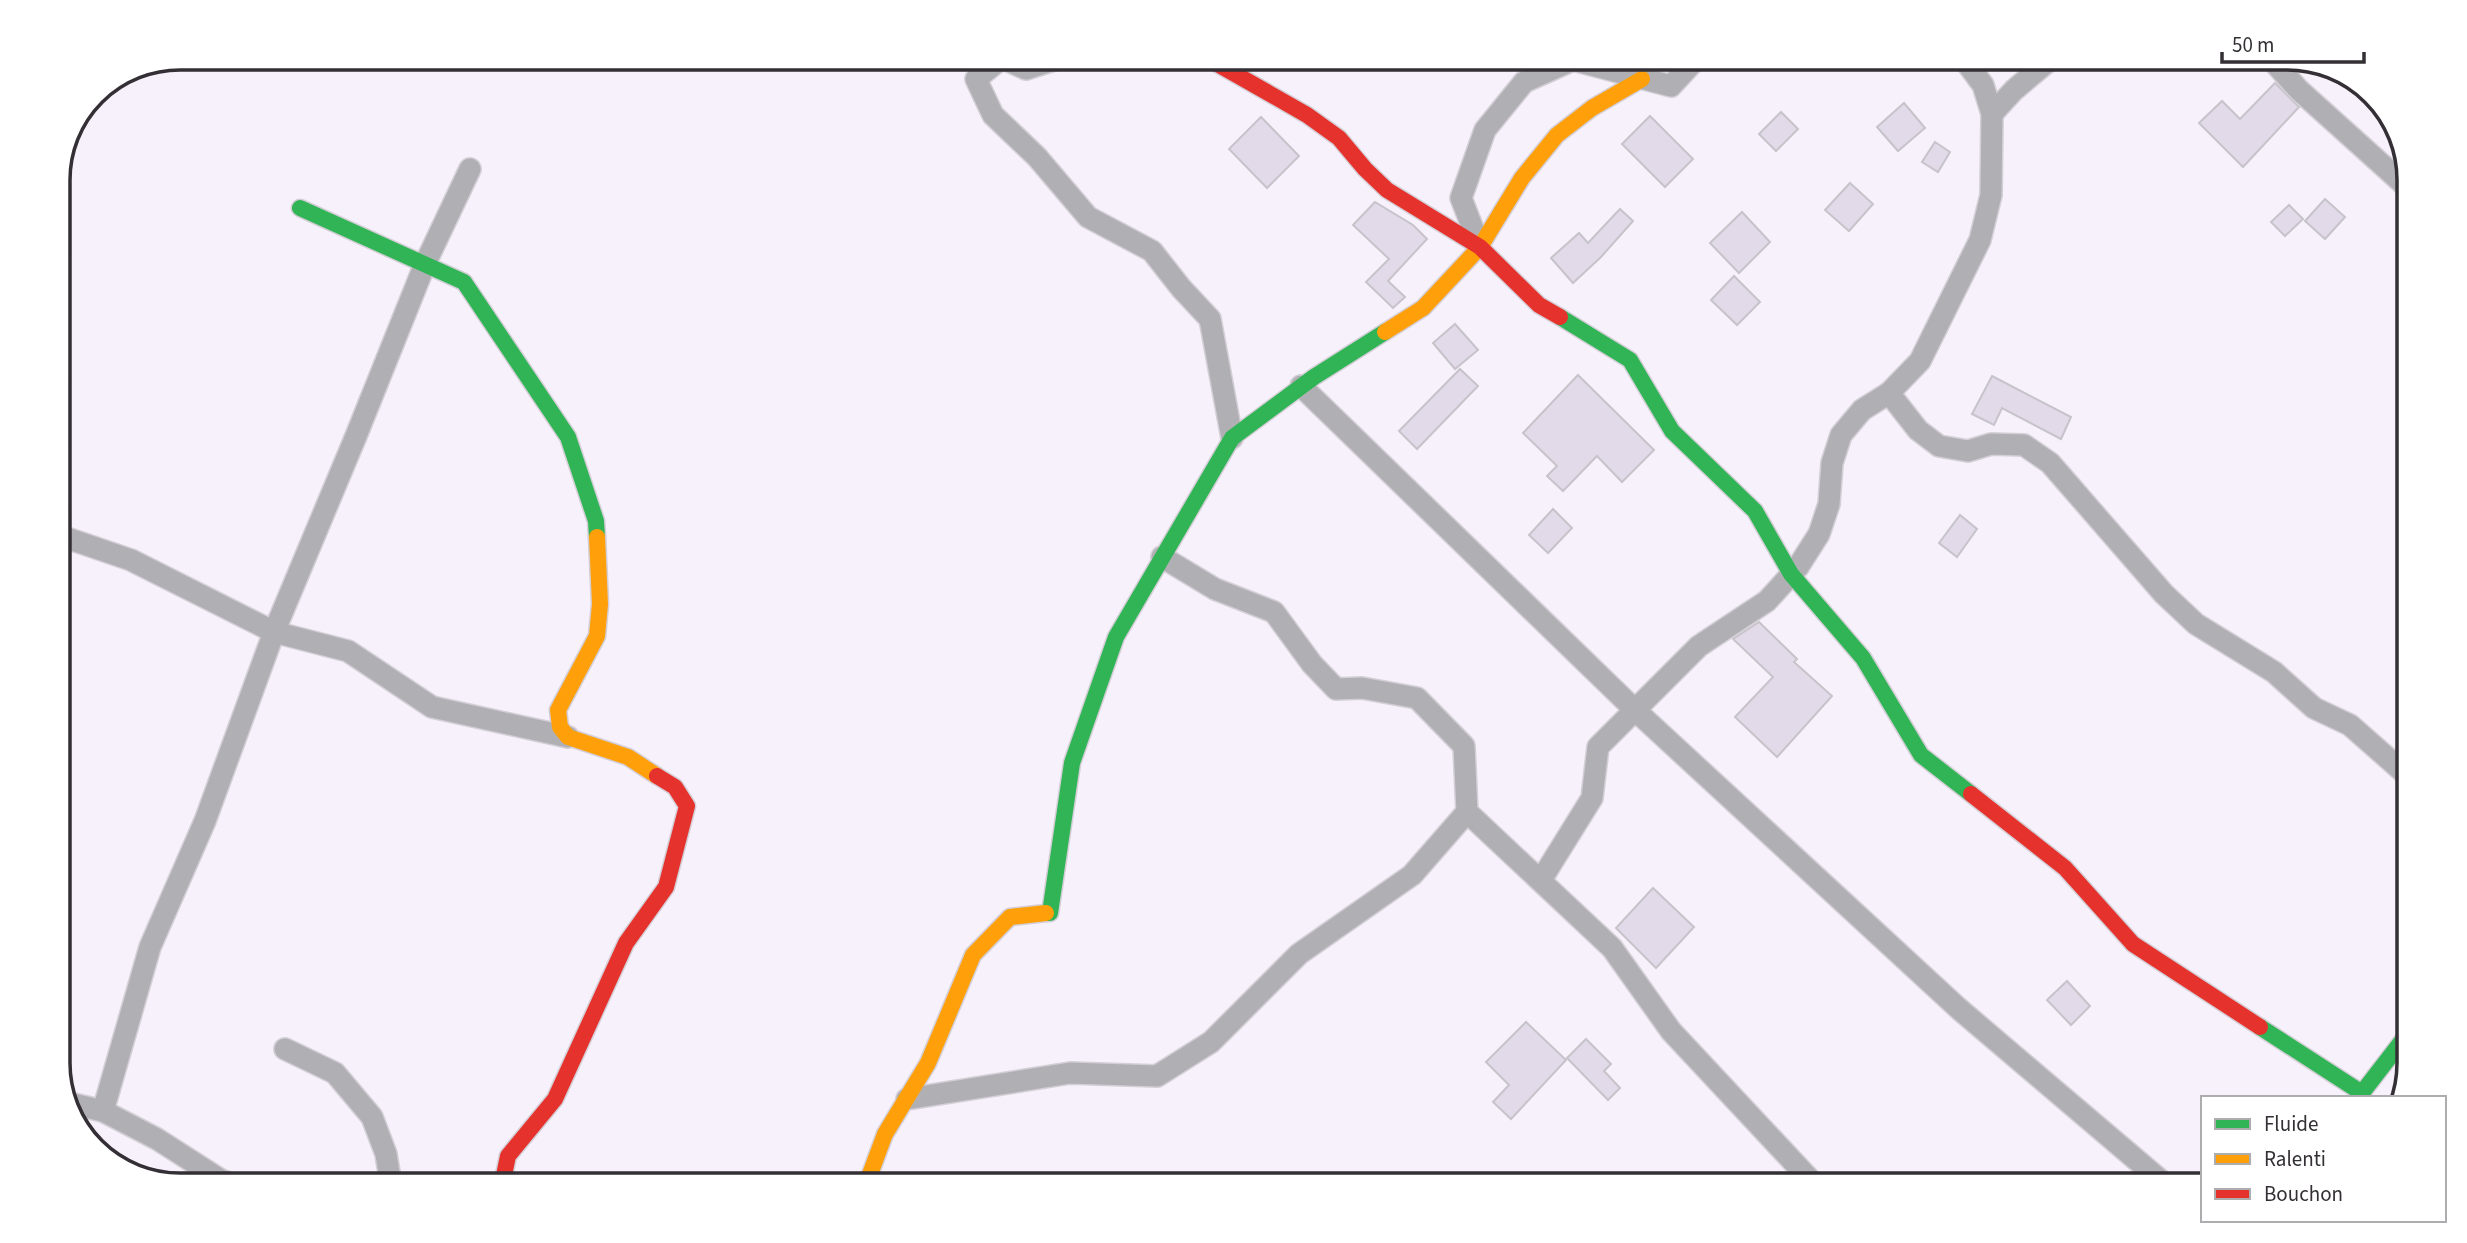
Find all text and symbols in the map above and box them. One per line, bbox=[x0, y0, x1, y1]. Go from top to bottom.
scale bar bbox=[2222, 21, 2364, 65]
text: 50 m bbox=[2232, 30, 2274, 60]
legend bbox=[2201, 1096, 2446, 1222]
text: Fluide bbox=[2264, 1109, 2318, 1139]
text: Ralenti bbox=[2264, 1144, 2326, 1174]
text: Bouchon bbox=[2264, 1179, 2343, 1209]

